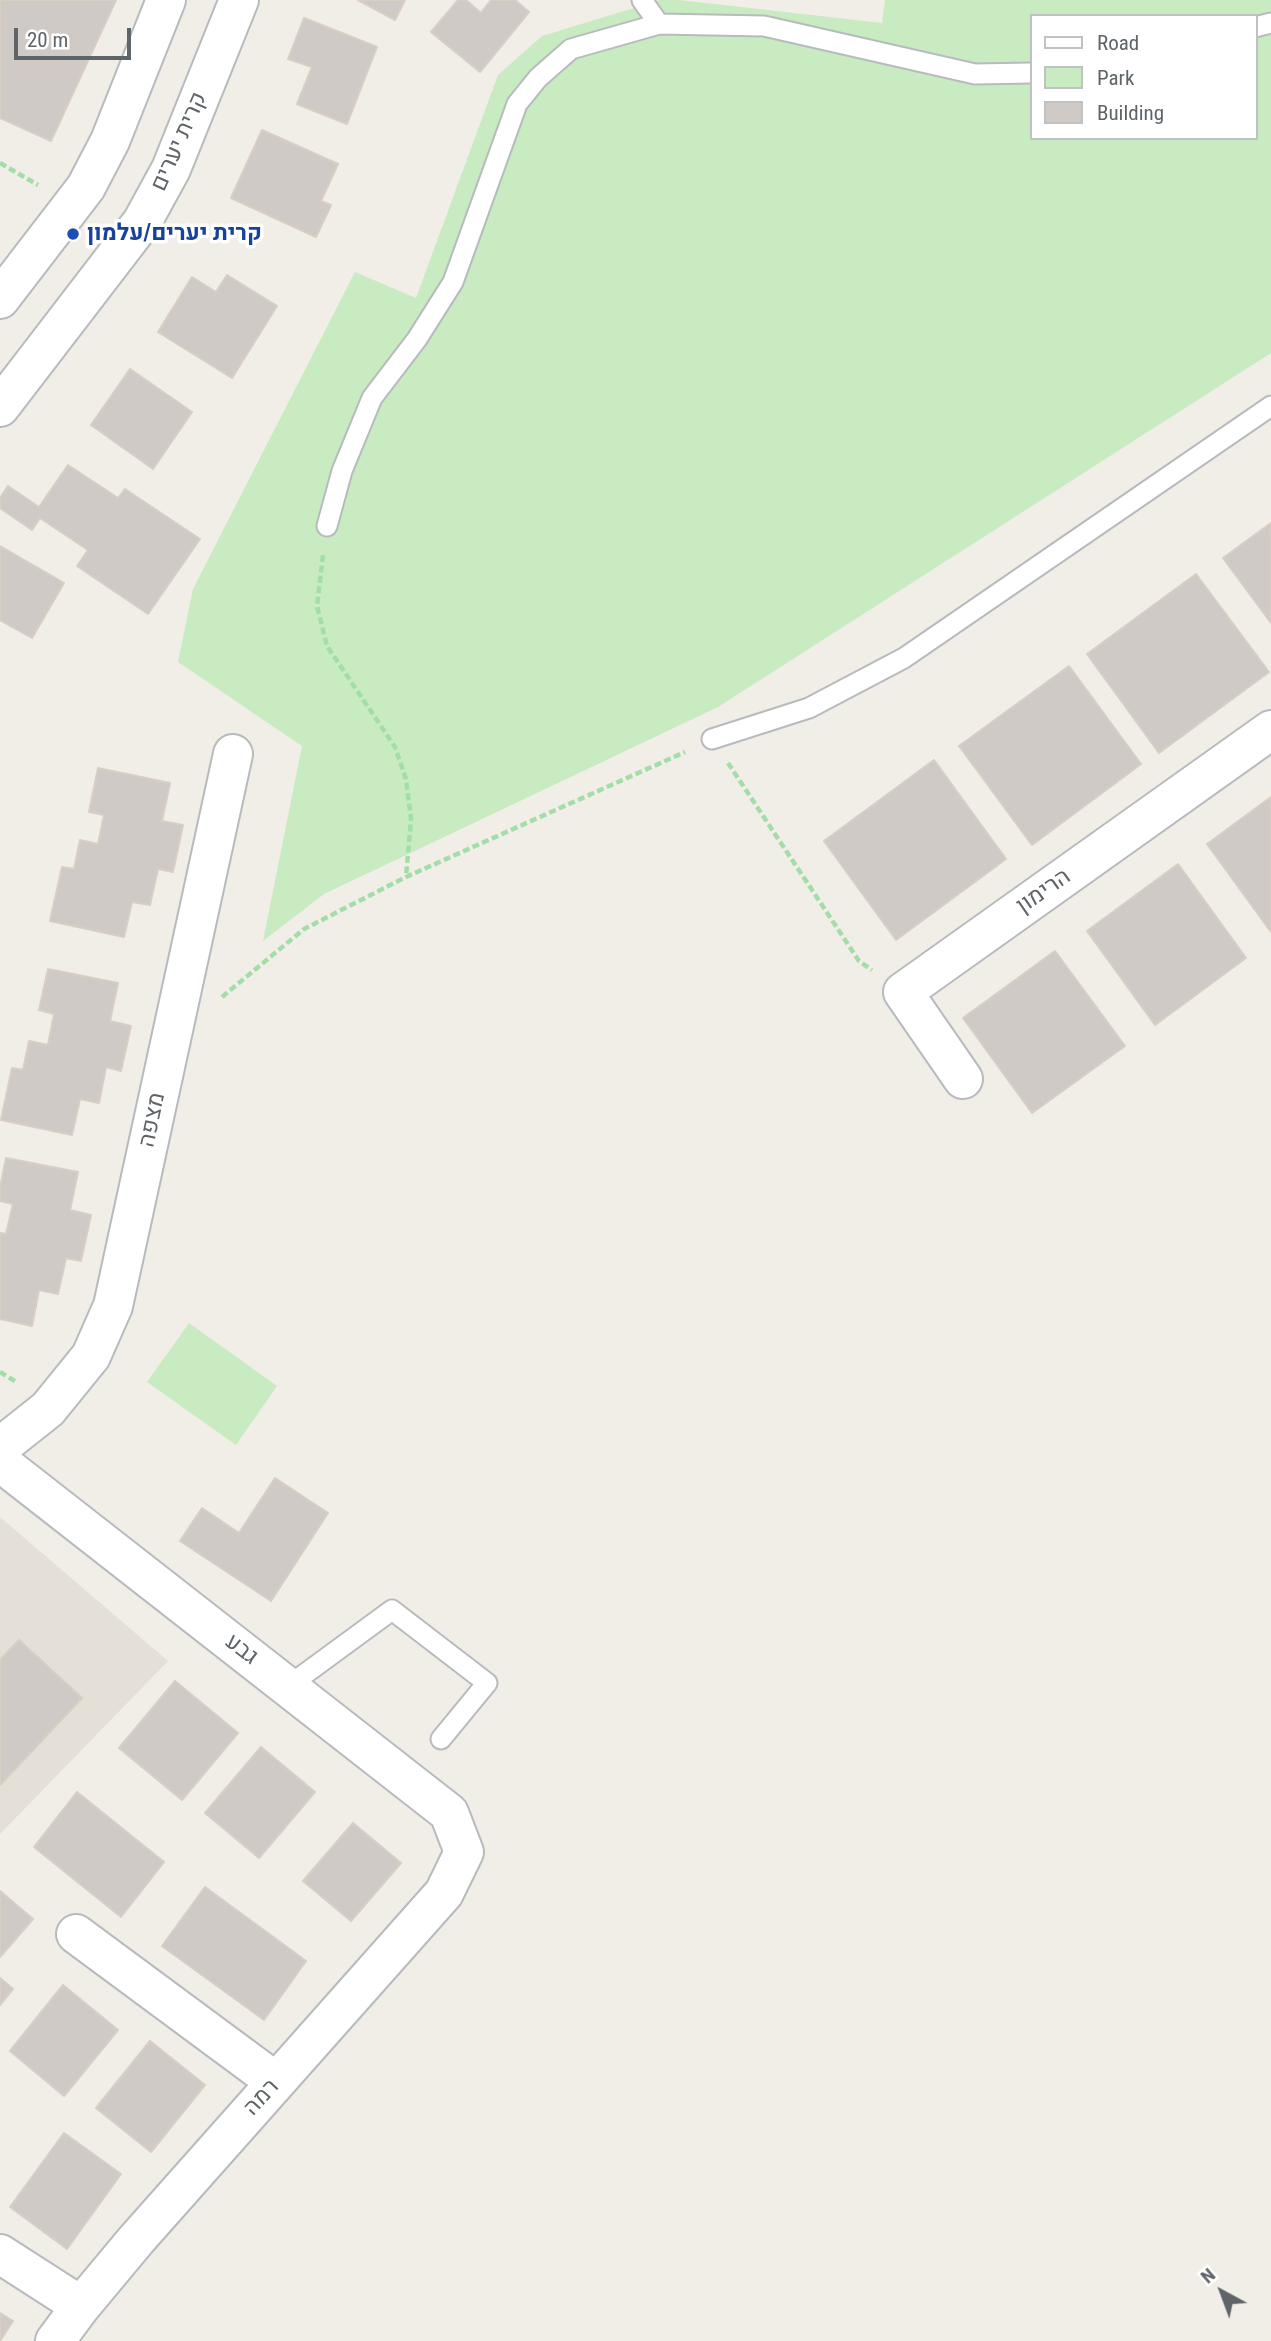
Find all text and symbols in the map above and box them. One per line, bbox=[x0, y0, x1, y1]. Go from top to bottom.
scale bar bbox=[18, 14, 135, 58]
legend bbox=[1030, 14, 1257, 140]
text: 20 m bbox=[27, 28, 68, 52]
text: Road bbox=[1097, 31, 1139, 55]
text: Park bbox=[1097, 66, 1134, 90]
street label: קרית יערים bbox=[146, 88, 214, 196]
text: Building bbox=[1097, 101, 1164, 125]
place label: קרית יערים/עלמון bbox=[87, 220, 262, 248]
marker: קרית יערים/עלמון bbox=[65, 226, 81, 242]
street label: הרימון bbox=[1012, 864, 1076, 920]
street label: מצפה bbox=[134, 1090, 172, 1150]
street label: גבע bbox=[219, 1629, 263, 1671]
street label: רמה bbox=[239, 2074, 285, 2122]
north arrow bbox=[1187, 2257, 1257, 2327]
text: N bbox=[1196, 2263, 1220, 2288]

